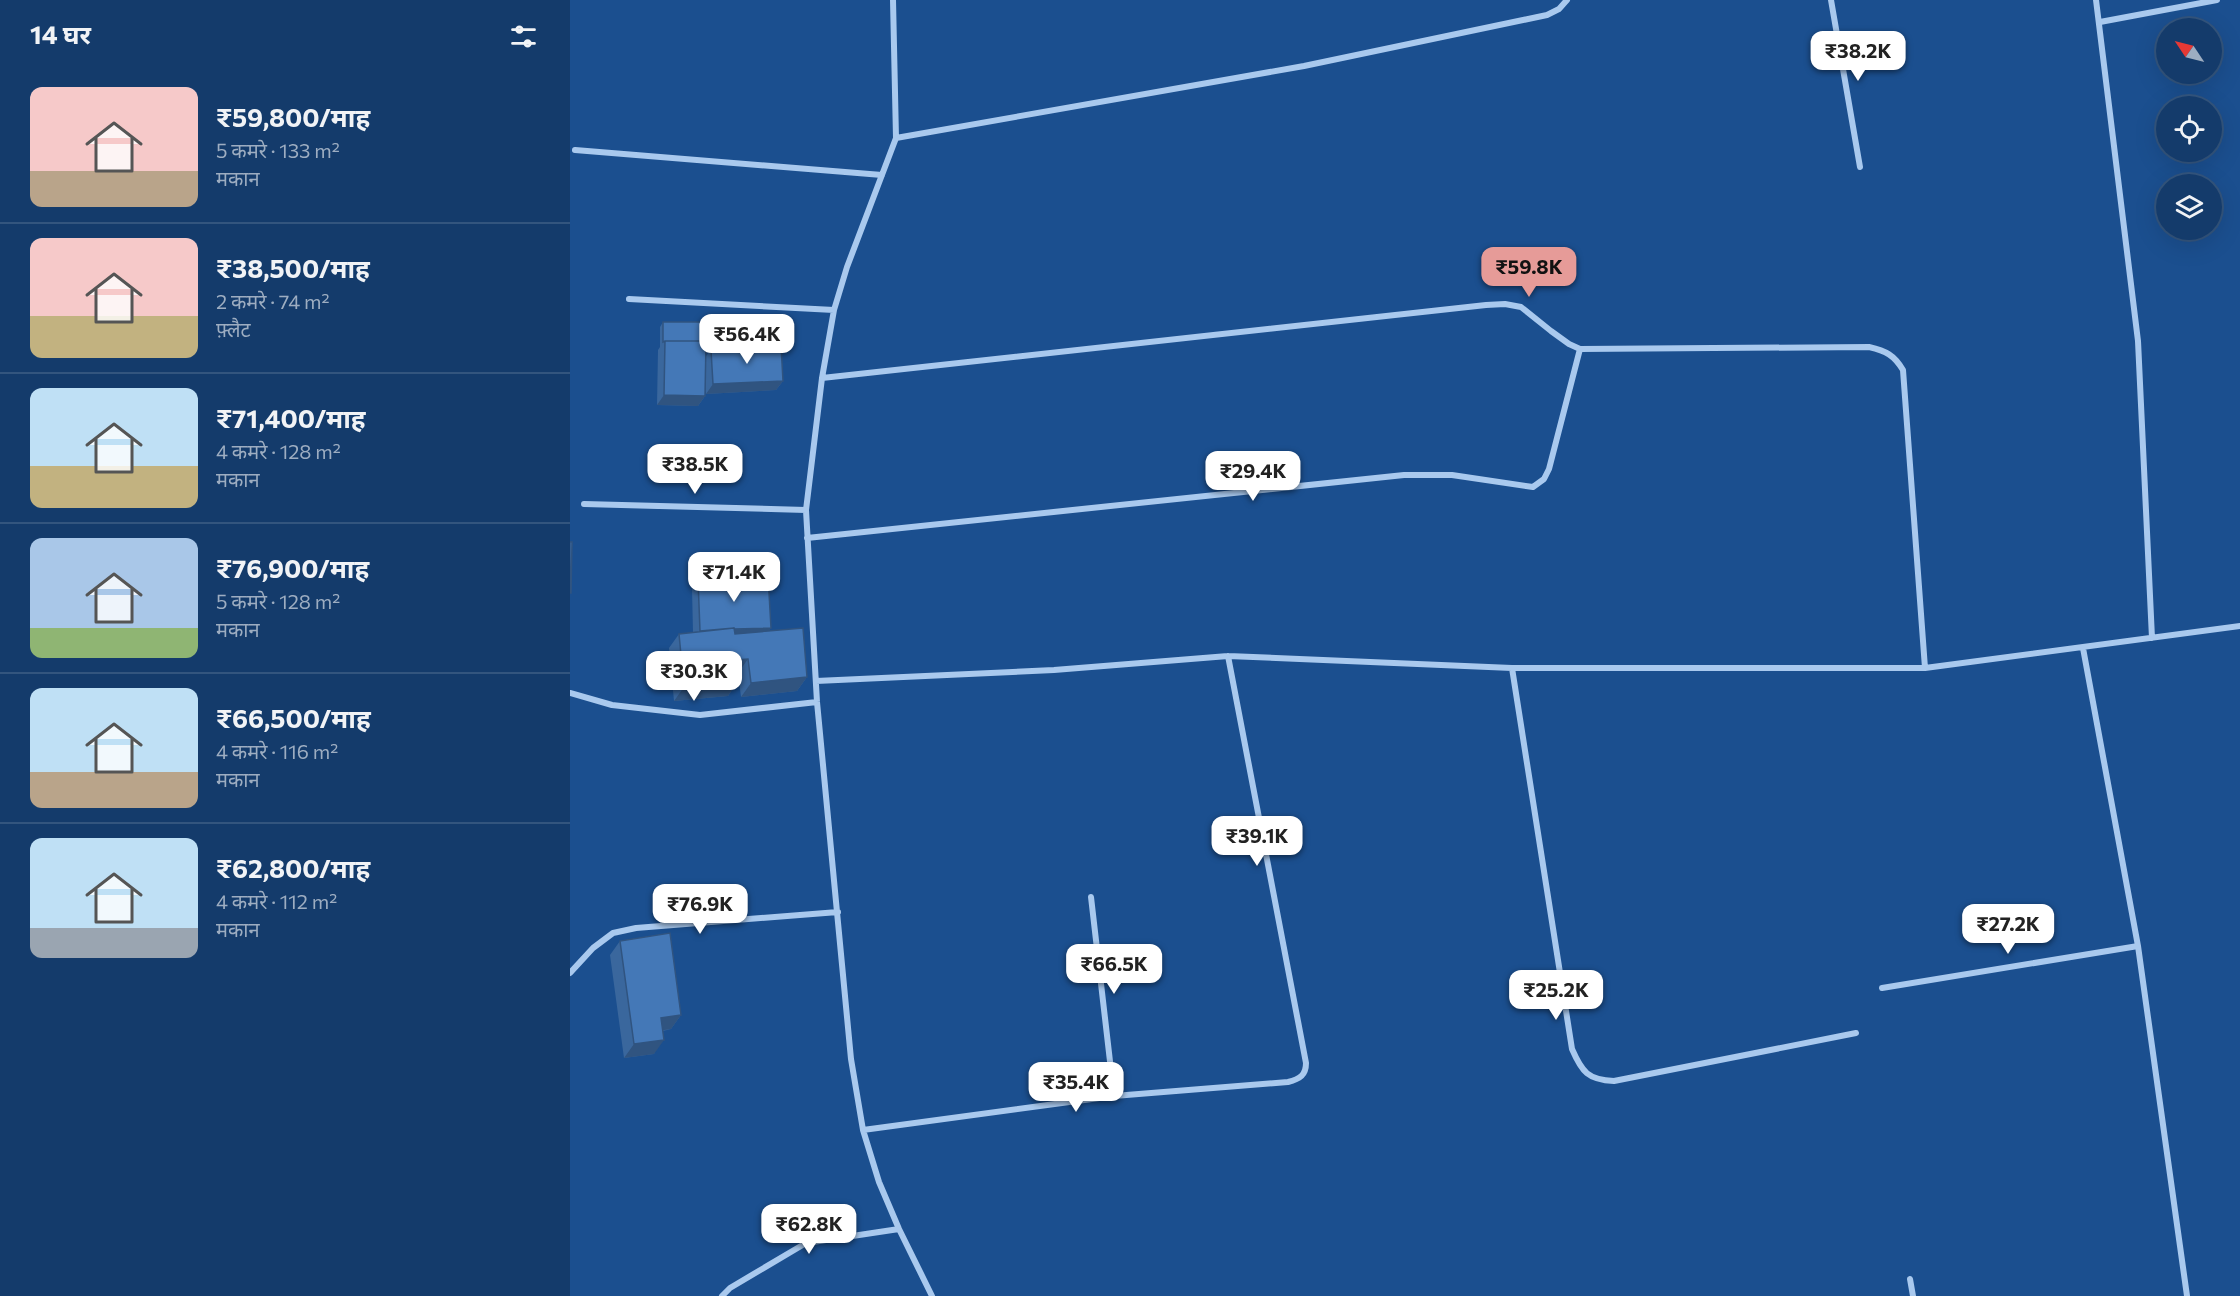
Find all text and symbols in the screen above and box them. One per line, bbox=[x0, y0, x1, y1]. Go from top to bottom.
text: 14 घर bbox=[30, 18, 91, 49]
north arrow bbox=[2156, 18, 2222, 84]
map controls bbox=[2156, 18, 2222, 240]
icon: filters bbox=[507, 20, 540, 53]
pin: ₹38.2K bbox=[1809, 31, 1907, 82]
text: ₹38.2K bbox=[1825, 38, 1891, 62]
button: locate bbox=[2156, 96, 2222, 162]
text: ₹59,800/माह bbox=[216, 101, 370, 132]
icon: home bbox=[78, 111, 150, 183]
text: 5 कमरे · 133 m² bbox=[216, 138, 340, 162]
text: मकान bbox=[216, 166, 260, 190]
button: layers bbox=[2156, 174, 2222, 240]
pin: ₹59.8K bbox=[1480, 247, 1578, 298]
text: ₹38,500/माह bbox=[216, 252, 370, 283]
text: ₹59.8K bbox=[1495, 254, 1563, 278]
icon: home bbox=[78, 262, 150, 334]
text: 2 कमरे · 74 m² bbox=[216, 289, 329, 313]
pin: ₹56.4K bbox=[698, 314, 796, 365]
text: फ़्लैट bbox=[216, 317, 251, 341]
text: ₹56.4K bbox=[713, 321, 781, 345]
text: ₹71,400/माह bbox=[216, 402, 366, 433]
icon: home bbox=[78, 412, 150, 484]
text: 4 कमरे · 128 m² bbox=[216, 439, 341, 463]
pin: ₹38.5K bbox=[646, 444, 744, 495]
text: ₹38.5K bbox=[661, 451, 729, 475]
pin: ₹29.4K bbox=[1204, 451, 1302, 502]
text: ₹29.4K bbox=[1219, 458, 1287, 482]
text: मकान bbox=[216, 467, 260, 491]
text: ₹76,900/माह bbox=[216, 552, 369, 583]
pin: ₹71.4K bbox=[685, 552, 783, 603]
text: ₹71.4K bbox=[702, 559, 766, 583]
icon: home bbox=[78, 562, 150, 634]
text: 5 कमरे · 128 m² bbox=[216, 589, 340, 613]
text: मकान bbox=[216, 617, 260, 641]
pin: ₹30.3K bbox=[645, 651, 743, 702]
text: ₹30.3K bbox=[660, 658, 728, 682]
text: ₹66,500/माह bbox=[216, 702, 371, 733]
icon: home bbox=[78, 712, 150, 784]
text: 4 कमरे · 116 m² bbox=[216, 739, 338, 763]
text: मकान bbox=[216, 767, 260, 791]
pin: ₹39.1K bbox=[1208, 816, 1306, 867]
text: ₹39.1K bbox=[1226, 823, 1288, 847]
text: ₹62,800/माह bbox=[216, 852, 370, 883]
icon: home bbox=[78, 862, 150, 934]
pin: ₹76.9K bbox=[651, 884, 749, 935]
text: 4 कमरे · 112 m² bbox=[216, 889, 337, 913]
text: ₹76.9K bbox=[667, 891, 733, 915]
pin: ₹27.2K bbox=[1959, 904, 2057, 955]
text: ₹27.2K bbox=[1976, 911, 2040, 935]
text: मकान bbox=[216, 917, 260, 941]
pin: ₹66.5K bbox=[1065, 944, 1163, 995]
text: ₹66.5K bbox=[1080, 951, 1148, 975]
pin: ₹25.2K bbox=[1507, 970, 1605, 1021]
text: ₹25.2K bbox=[1523, 977, 1589, 1001]
pin: ₹35.4K bbox=[1027, 1062, 1125, 1113]
text: ₹35.4K bbox=[1043, 1069, 1109, 1093]
pin: ₹62.8K bbox=[760, 1204, 858, 1255]
text: ₹62.8K bbox=[775, 1211, 843, 1235]

